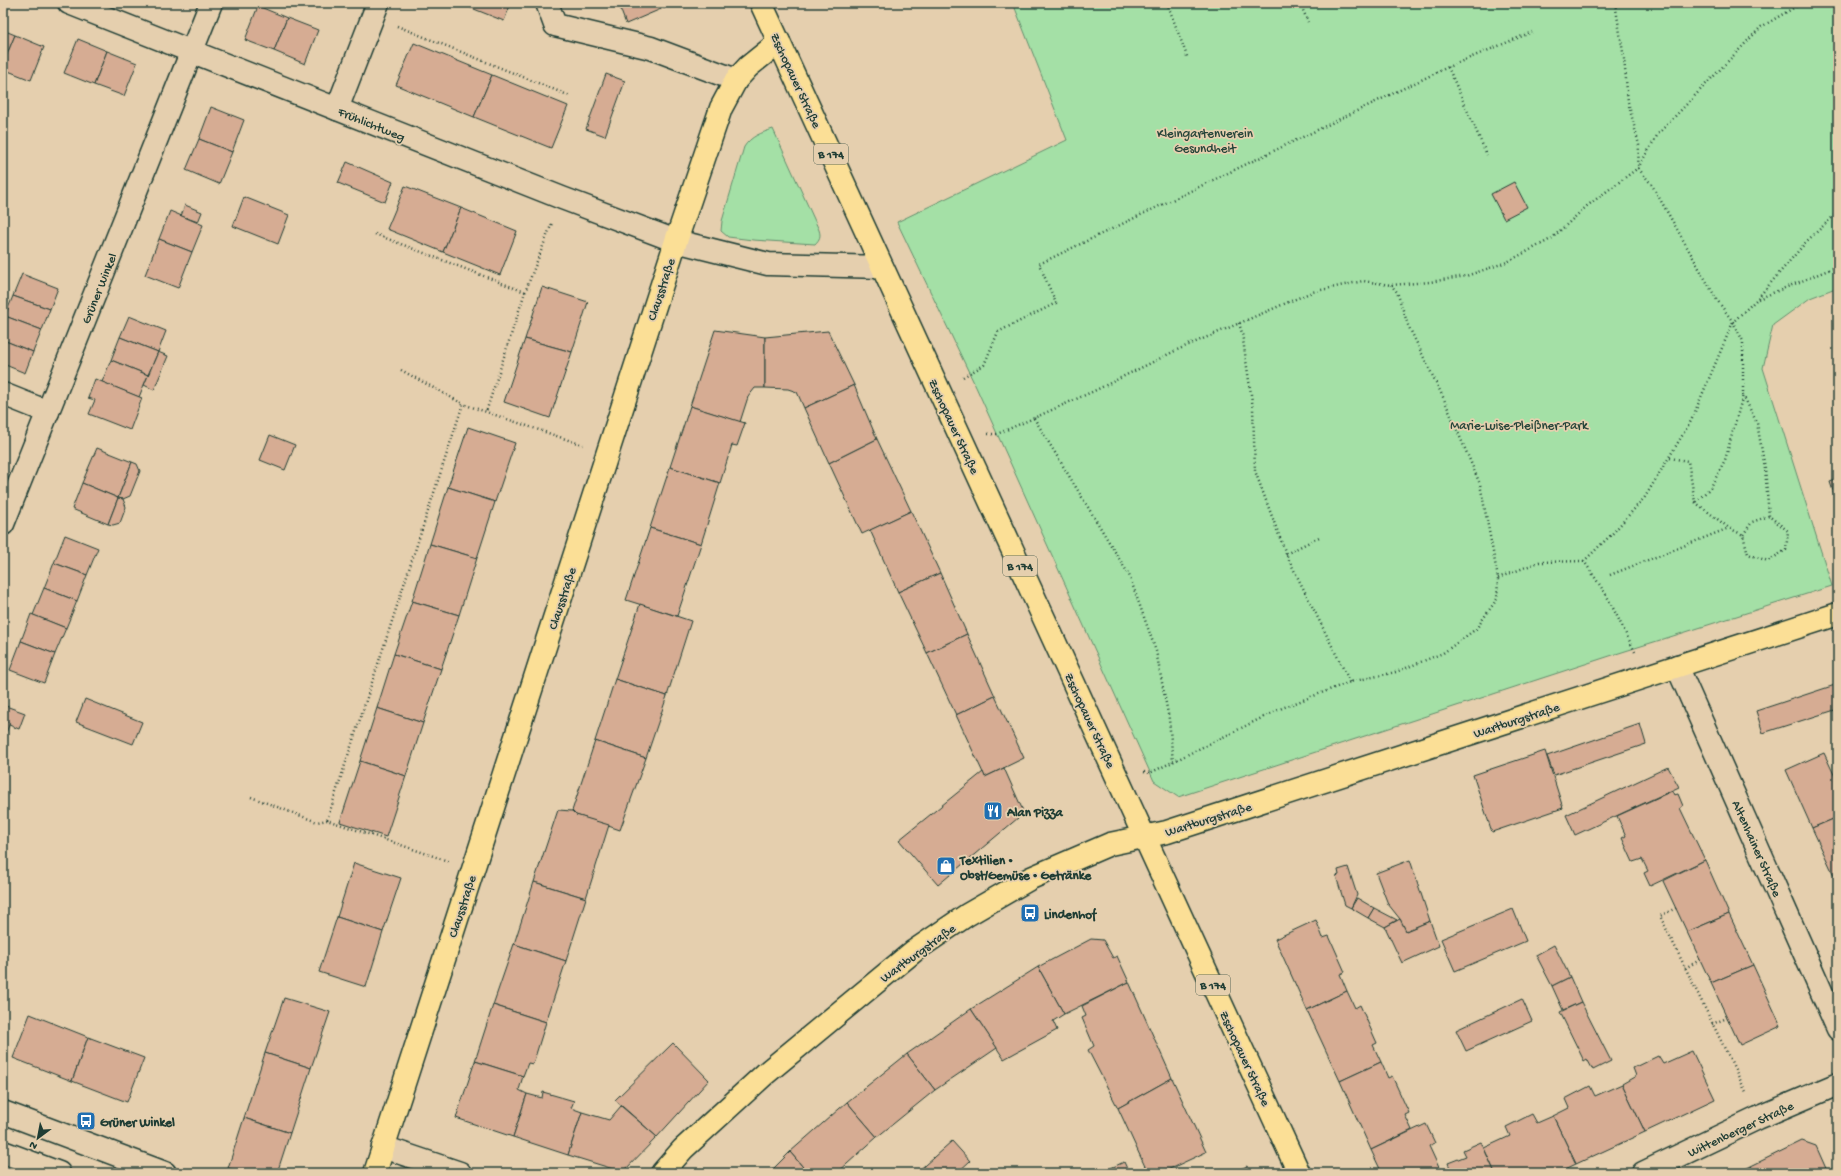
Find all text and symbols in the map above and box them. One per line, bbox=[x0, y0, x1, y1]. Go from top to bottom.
street label: Zschopauer Straße bbox=[766, 31, 823, 131]
street label: Frühlichtweg bbox=[334, 105, 407, 146]
park label: Kleingartenverein Gesundheit bbox=[1157, 127, 1254, 157]
road number: B 174 bbox=[814, 144, 848, 164]
street label: Grüner Winkel bbox=[79, 251, 121, 326]
street label: Clausstraße bbox=[645, 256, 680, 323]
street label: Zschopauer Straße bbox=[924, 377, 981, 477]
park label: Marie-Luise-Pleißner-Park bbox=[1450, 419, 1589, 434]
road number: B 174 bbox=[1003, 556, 1037, 576]
street label: Clausstraße bbox=[546, 565, 581, 632]
street label: Zschopauer Straße bbox=[1060, 671, 1117, 771]
street label: Wartburgstraße bbox=[1472, 700, 1562, 742]
street label: Altenhainer Straße bbox=[1728, 798, 1784, 900]
restaurant icon: Alan Pizza bbox=[982, 800, 1004, 822]
street label: Wartburgstraße bbox=[1164, 800, 1254, 841]
place label: Alan Pizza bbox=[1006, 806, 1063, 821]
place label: Textilien • Obst/Gemüse • Getränke bbox=[959, 854, 1093, 884]
shop icon: Textilien • Obst/Gemüse • Getränke bbox=[935, 855, 957, 877]
street label: Clausstraße bbox=[446, 873, 481, 940]
bus stop icon: Lindenhof bbox=[1019, 902, 1041, 924]
place label: Lindenhof bbox=[1044, 907, 1098, 923]
street label: Wartburgstraße bbox=[878, 921, 959, 986]
road number: B 174 bbox=[1196, 975, 1230, 995]
street label: Zschopauer Straße bbox=[1215, 1009, 1272, 1109]
street label: Wittenberger Straße bbox=[1686, 1099, 1797, 1161]
bus stop icon: Grüner Winkel bbox=[75, 1110, 97, 1132]
place label: Grüner Winkel bbox=[100, 1116, 175, 1131]
north arrow bbox=[18, 1118, 58, 1158]
text: N bbox=[28, 1138, 40, 1152]

